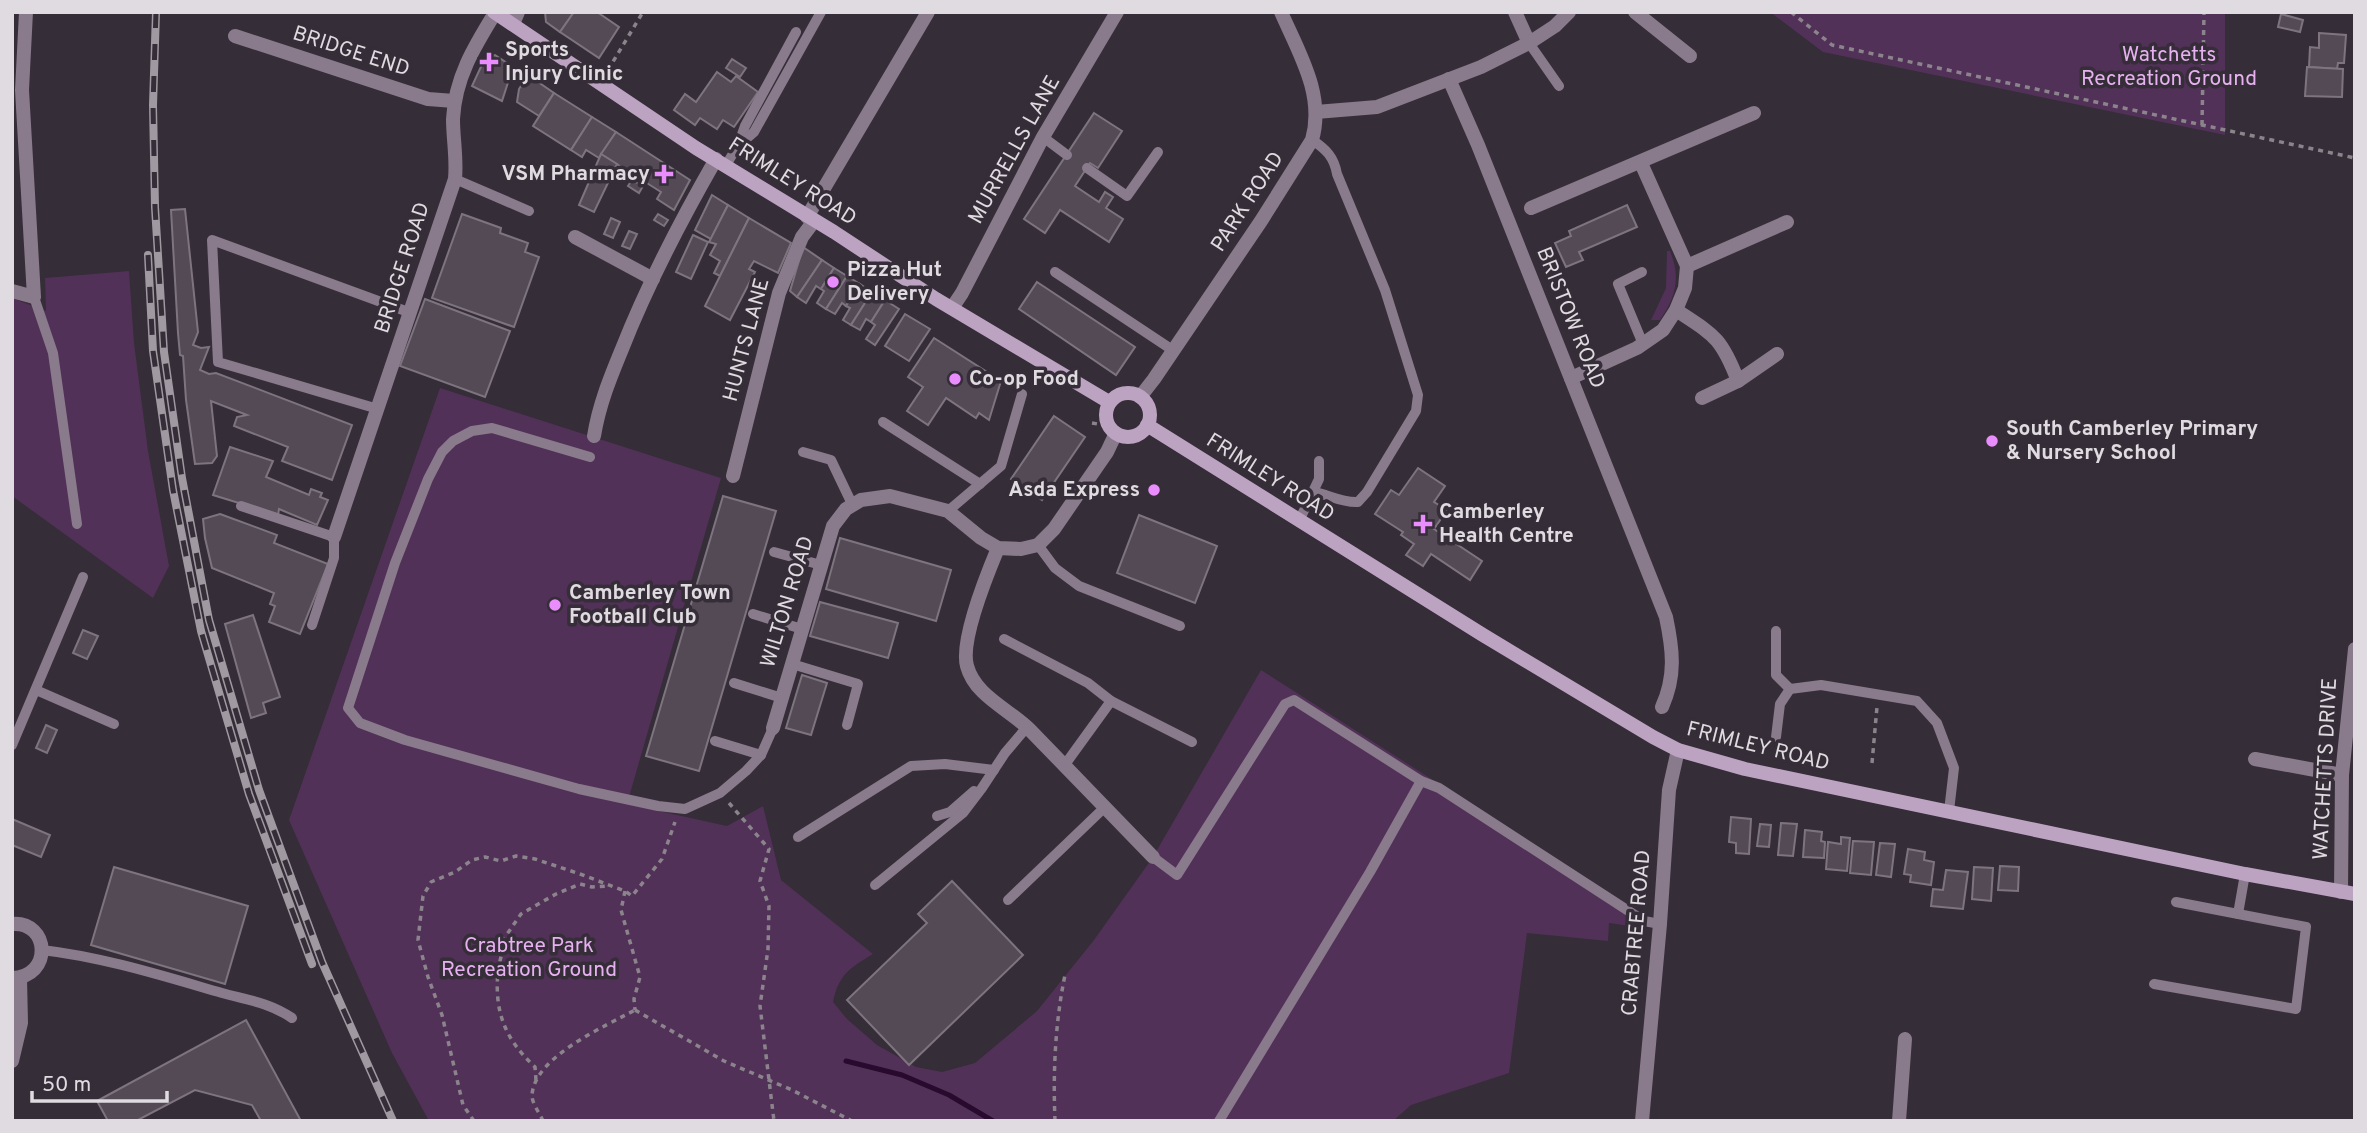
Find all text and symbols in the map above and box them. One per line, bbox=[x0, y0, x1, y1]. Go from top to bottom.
street label: BRIDGE END bbox=[289, 20, 413, 84]
place label: Sports Injury Clinic bbox=[505, 37, 623, 88]
park label: Watchetts Recreation Ground bbox=[2081, 42, 2257, 93]
marker: Sports Injury Clinic bbox=[479, 52, 499, 72]
street label: MURRELLS LANE bbox=[963, 71, 1067, 229]
street label: FRIMLEY ROAD bbox=[723, 132, 861, 232]
street label: PARK ROAD bbox=[1206, 147, 1290, 257]
place label: VSM Pharmacy bbox=[501, 161, 650, 188]
marker: VSM Pharmacy bbox=[656, 166, 672, 182]
street label: BRIDGE ROAD bbox=[369, 199, 437, 337]
street label: BRISTOW ROAD bbox=[1529, 243, 1611, 393]
place label: Pizza Hut Delivery bbox=[847, 257, 942, 308]
marker: Pizza Hut Delivery bbox=[825, 274, 841, 290]
street label: HUNTS LANE bbox=[718, 275, 776, 405]
place label: Co-op Food bbox=[969, 366, 1079, 393]
marker: Co-op Food bbox=[947, 371, 963, 387]
place label: South Camberley Primary & Nursery School bbox=[2006, 416, 2258, 467]
street label: FRIMLEY ROAD bbox=[1201, 428, 1339, 528]
marker: South Camberley Primary & Nursery School bbox=[1984, 433, 2000, 449]
place label: Asda Express bbox=[1008, 477, 1140, 504]
marker: Asda Express bbox=[1146, 482, 1162, 498]
place label: Camberley Health Centre bbox=[1439, 499, 1574, 550]
marker: Camberley Health Centre bbox=[1413, 514, 1433, 534]
street label: WILTON ROAD bbox=[755, 533, 821, 671]
place label: Camberley Town Football Club bbox=[569, 580, 731, 631]
marker: Camberley Town Football Club bbox=[547, 597, 563, 613]
street label: WATCHETTS DRIVE bbox=[2308, 677, 2344, 861]
street label: FRIMLEY ROAD bbox=[1684, 716, 1832, 778]
street label: CRABTREE ROAD bbox=[1616, 849, 1658, 1017]
park label: Crabtree Park Recreation Ground bbox=[441, 933, 617, 984]
scale bar bbox=[32, 1060, 166, 1104]
text: 50 m bbox=[42, 1072, 91, 1099]

